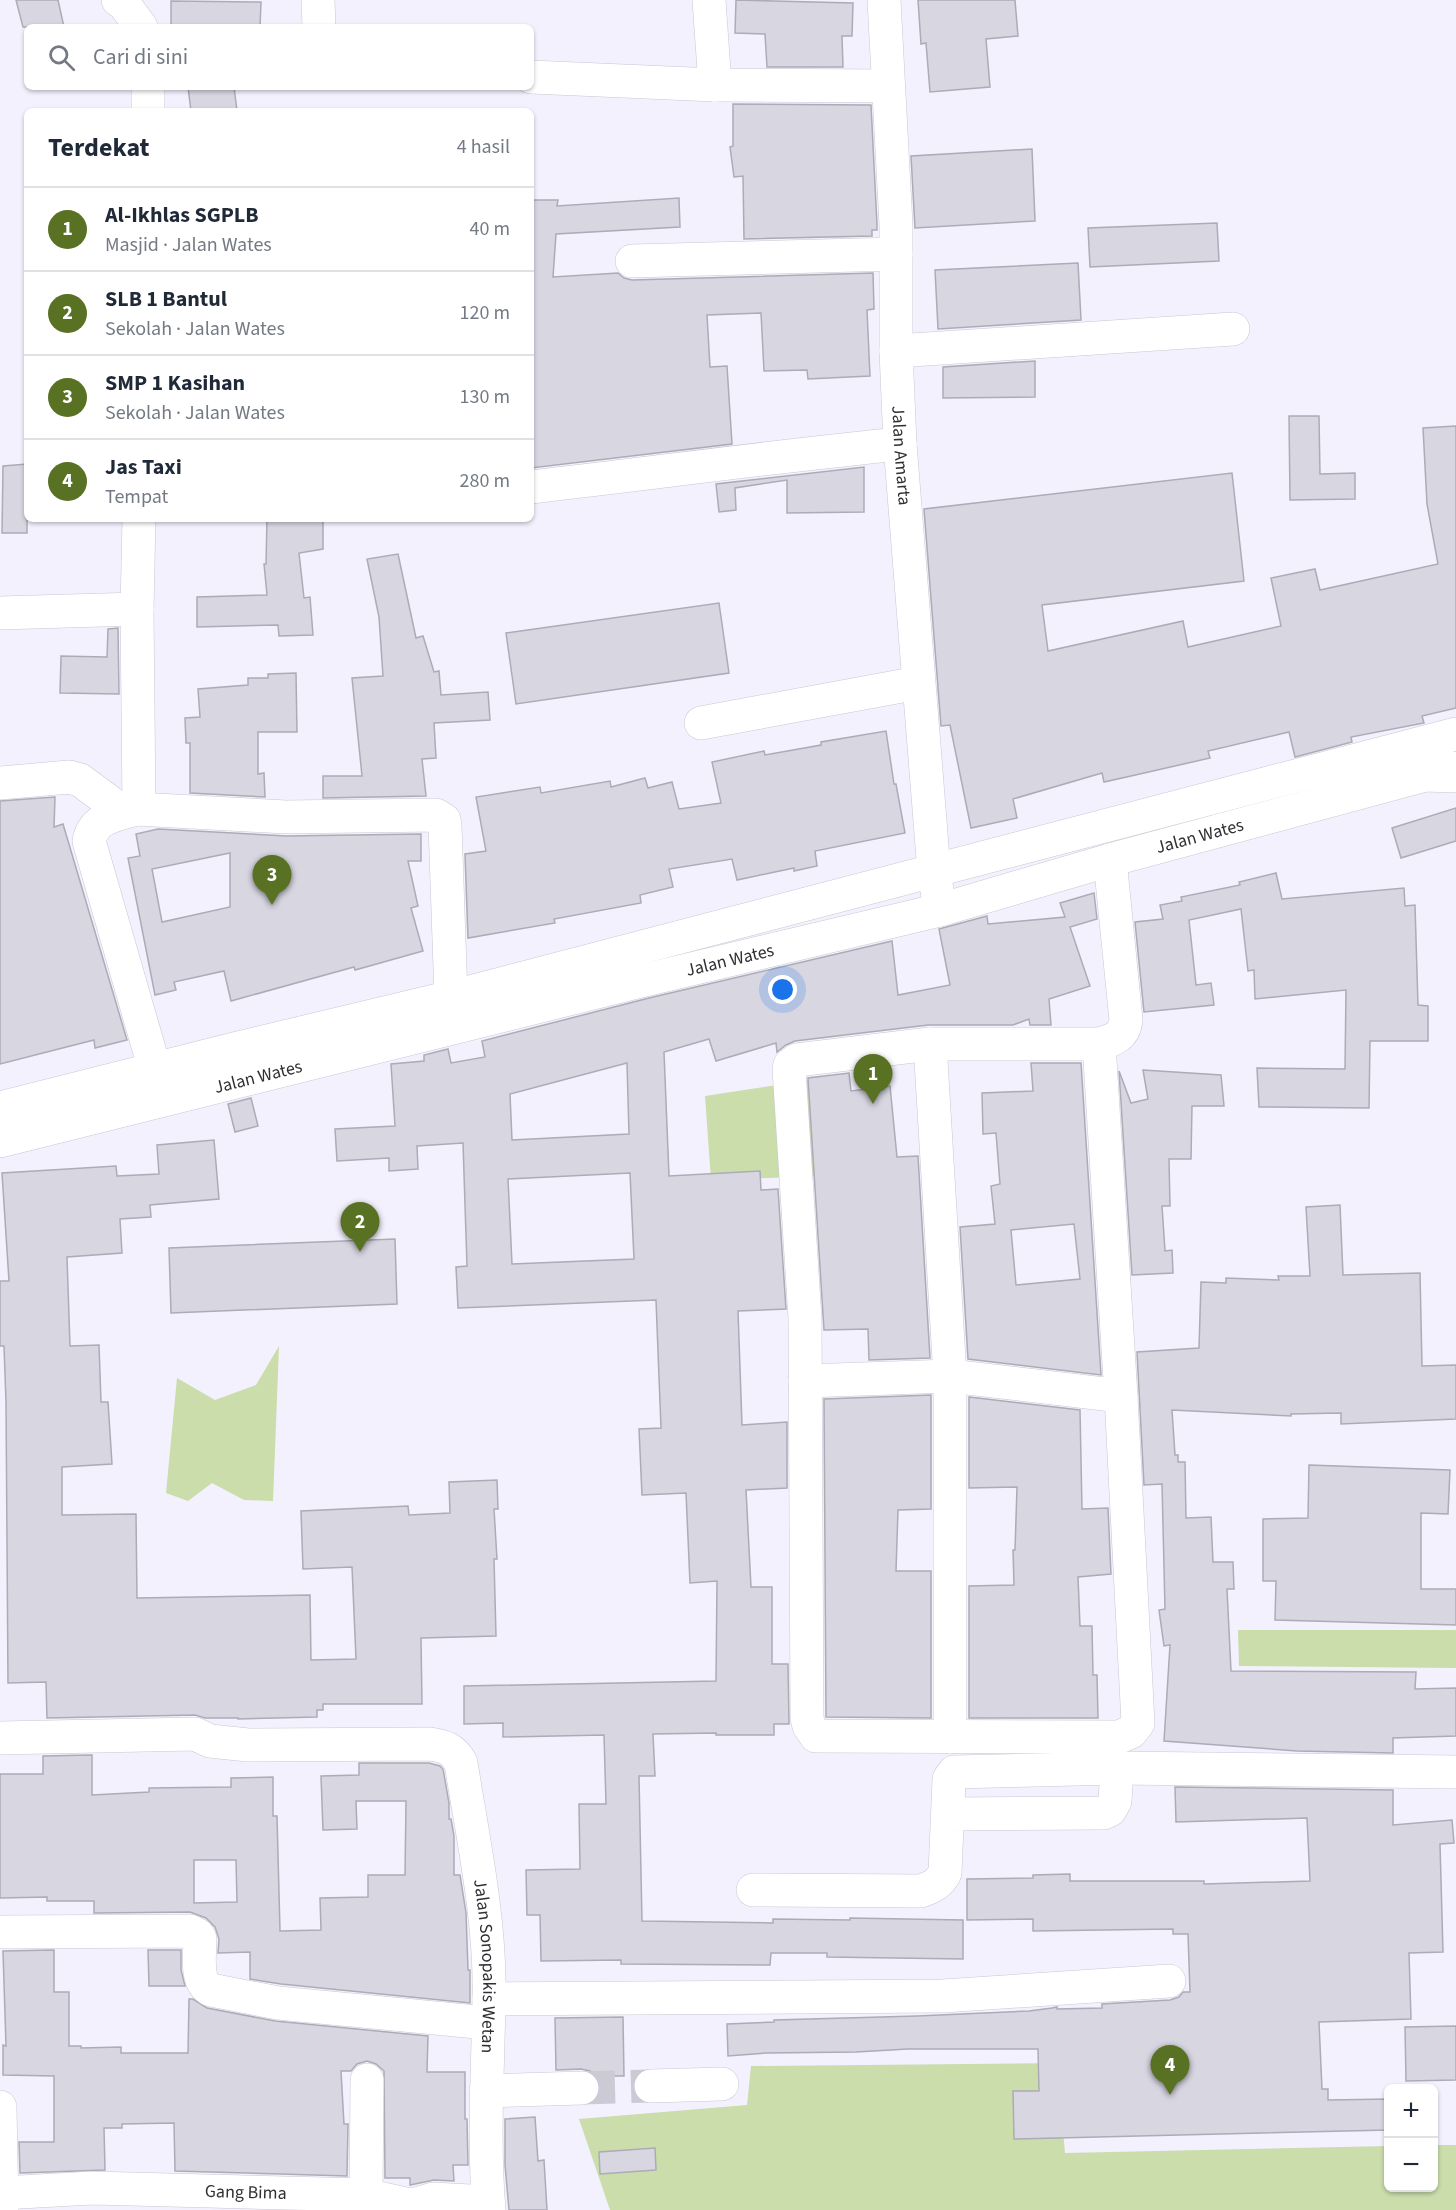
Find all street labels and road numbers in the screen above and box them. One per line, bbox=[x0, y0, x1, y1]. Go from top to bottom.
street label: Jalan Amarta bbox=[886, 405, 917, 506]
street label: Jalan Wates bbox=[1153, 812, 1246, 860]
street label: Jalan Wates bbox=[683, 937, 776, 982]
street label: Jalan Wates bbox=[211, 1054, 305, 1100]
street label: Jalan Sonopakis Wetan bbox=[468, 1877, 502, 2054]
street label: Gang Bima bbox=[205, 2178, 287, 2205]

